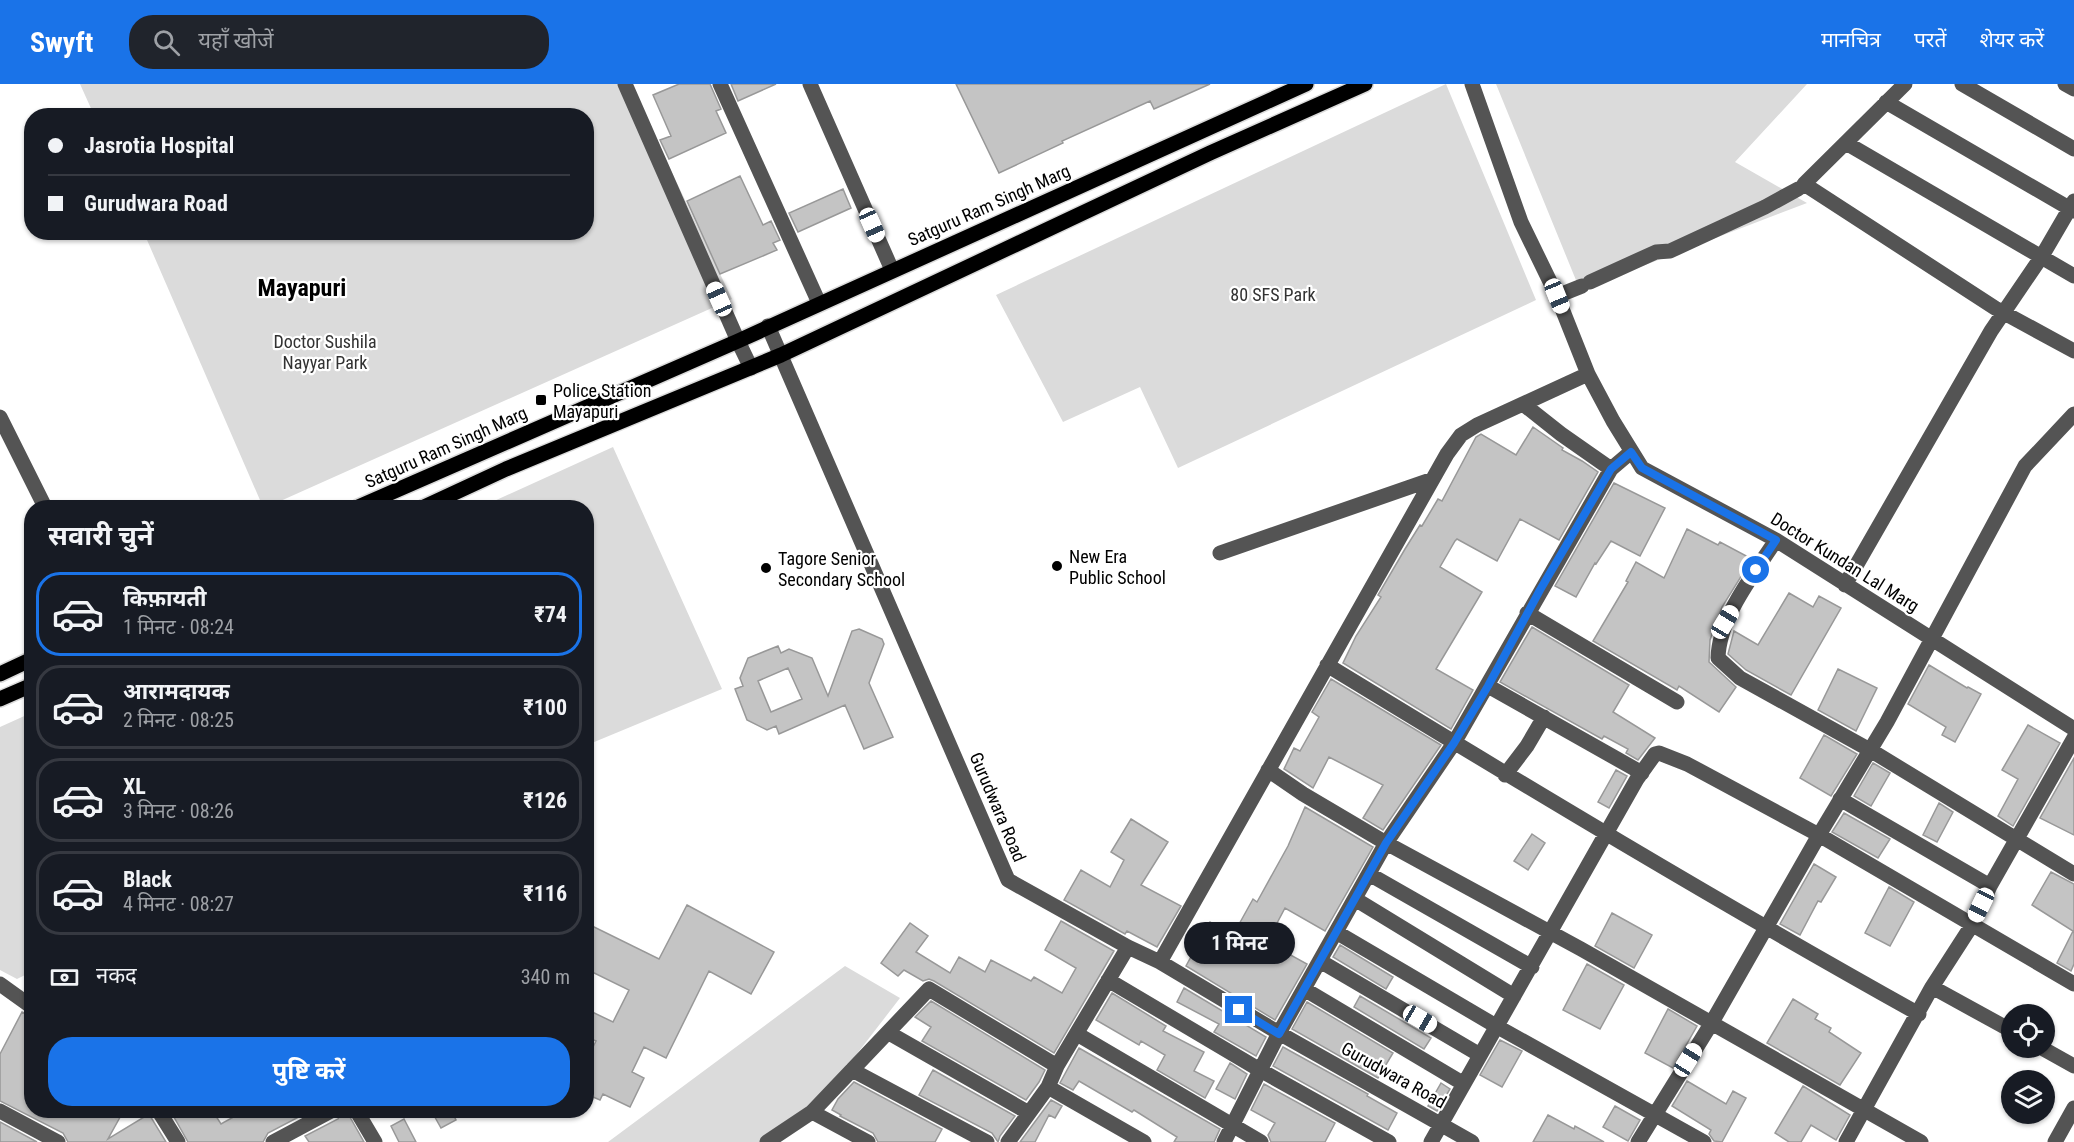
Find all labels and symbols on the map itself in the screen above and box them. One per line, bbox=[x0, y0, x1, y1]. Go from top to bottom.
street label: Satguru Ram Singh Marg bbox=[905, 160, 1073, 250]
car bbox=[856, 205, 888, 245]
district label: Mayapuri bbox=[258, 274, 346, 302]
car bbox=[1542, 276, 1572, 316]
car bbox=[703, 279, 735, 319]
park label: 80 SFS Park bbox=[1230, 284, 1316, 305]
park label: Doctor Sushila Nayyar Park bbox=[273, 331, 377, 373]
place label: Police Station Mayapuri bbox=[553, 380, 652, 422]
marker: Police Station Mayapuri bbox=[534, 393, 548, 407]
street label: Satguru Ram Singh Marg bbox=[362, 402, 530, 492]
street label: Doctor Kundan Lal Marg bbox=[1767, 508, 1923, 616]
place label: New Era Public School bbox=[1069, 546, 1166, 588]
place label: Tagore Senior Secondary School bbox=[778, 548, 905, 590]
route start bbox=[1742, 556, 1769, 583]
marker: New Era Public School bbox=[1050, 559, 1064, 573]
marker: Tagore Senior Secondary School bbox=[759, 561, 773, 575]
car bbox=[1708, 602, 1742, 642]
street label: Gurudwara Road bbox=[966, 749, 1030, 865]
car bbox=[1965, 885, 1997, 925]
callout: 1 मिनट bbox=[1184, 923, 1294, 965]
route end bbox=[1225, 996, 1252, 1023]
car bbox=[1400, 1002, 1440, 1036]
street label: Gurudwara Road bbox=[1338, 1038, 1450, 1112]
car bbox=[1671, 1040, 1705, 1080]

